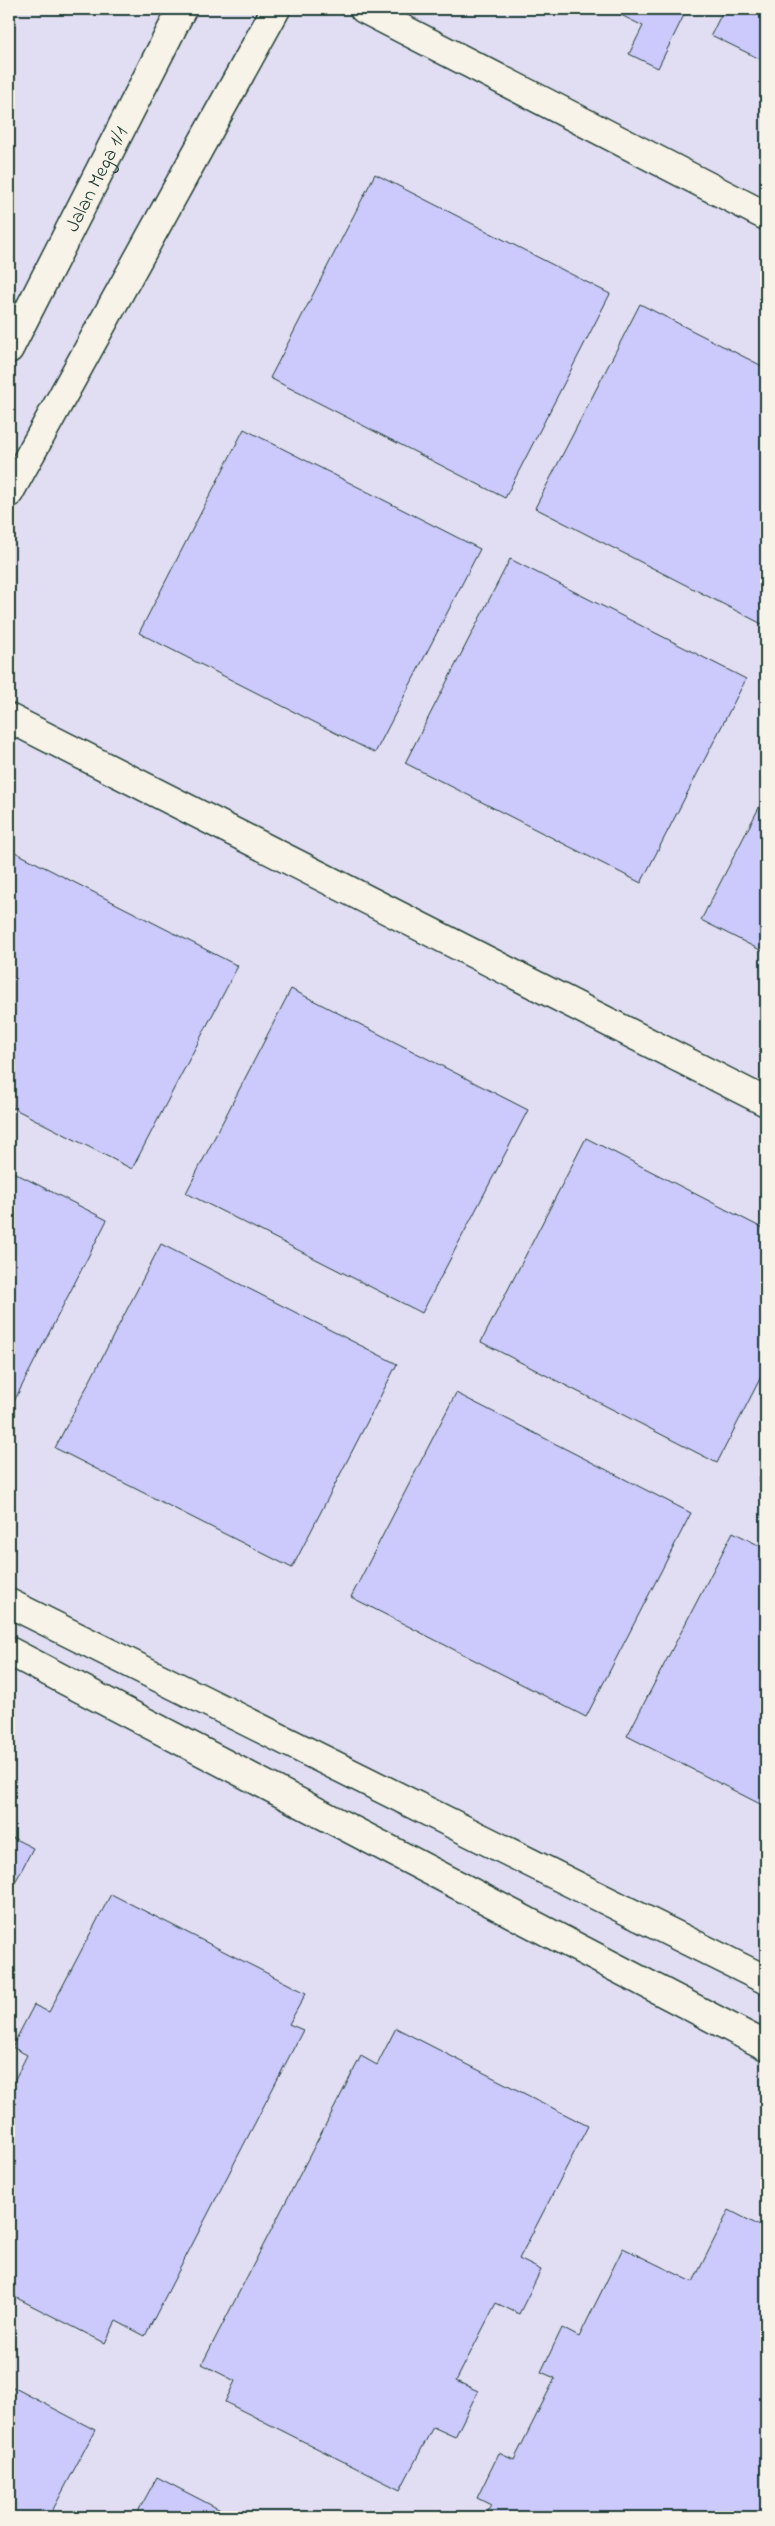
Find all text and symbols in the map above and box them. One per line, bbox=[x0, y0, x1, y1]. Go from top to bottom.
street label: Jalan Mega 1/1 bbox=[59, 122, 137, 238]

